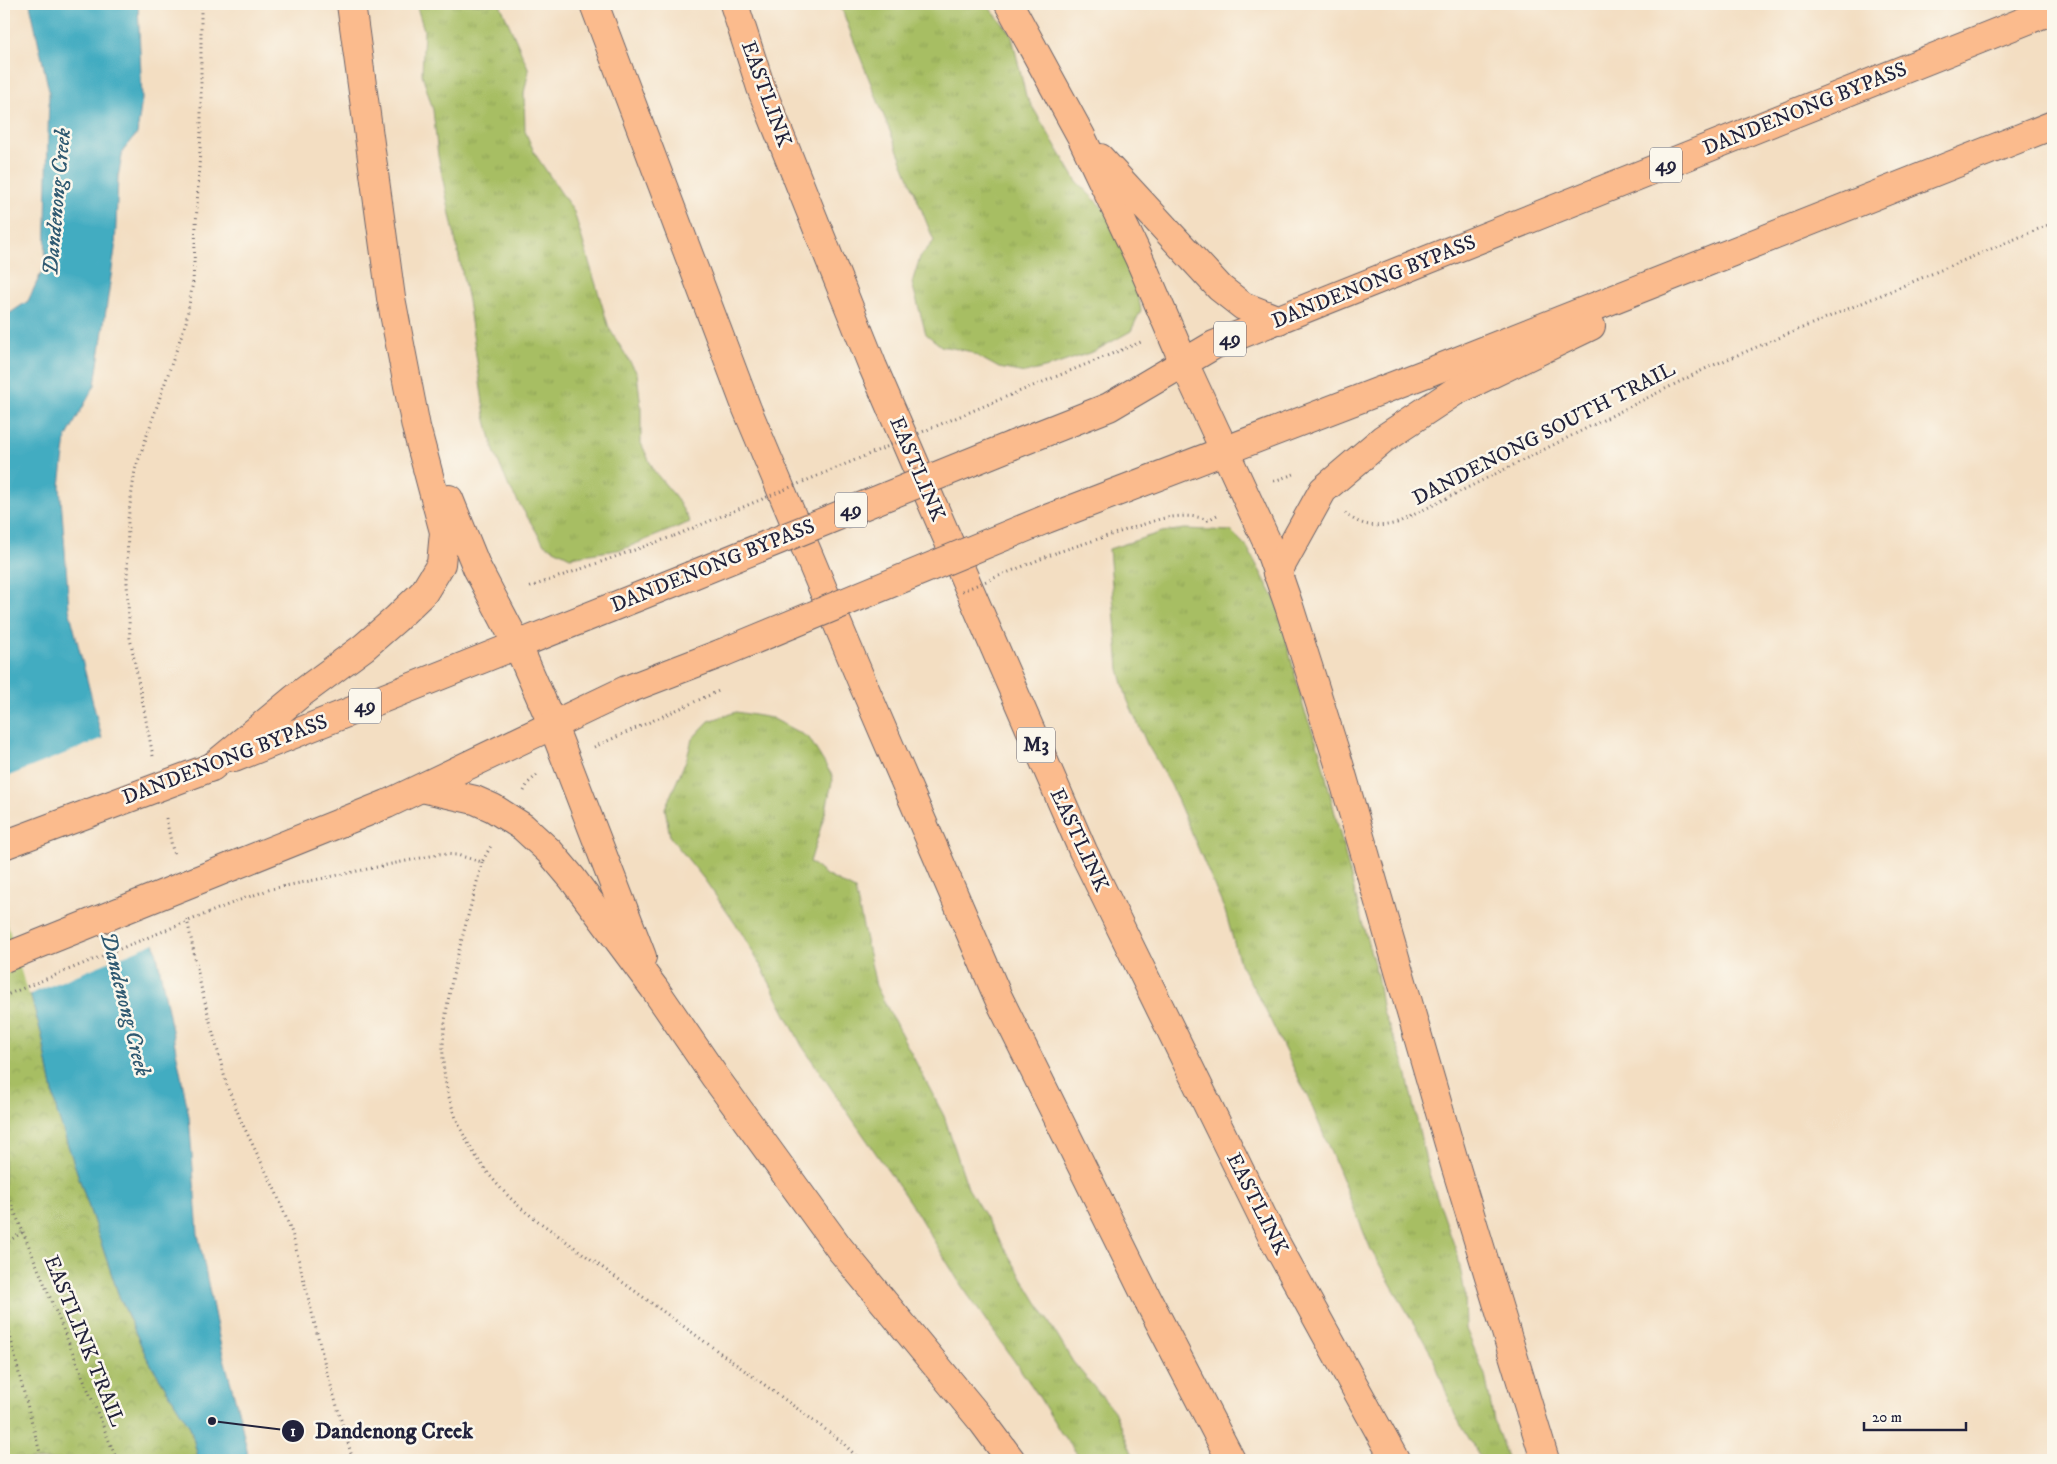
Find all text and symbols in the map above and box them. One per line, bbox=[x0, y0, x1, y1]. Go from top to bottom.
street label: EASTLINK bbox=[735, 37, 797, 151]
street label: DANDENONG BYPASS bbox=[1699, 56, 1911, 162]
water label: Dandenong Creek bbox=[37, 126, 77, 277]
road number: 49 bbox=[1650, 148, 1682, 182]
street label: DANDENONG BYPASS bbox=[1268, 229, 1480, 335]
road number: 49 bbox=[1214, 322, 1246, 356]
street label: DANDENONG SOUTH TRAIL bbox=[1408, 356, 1680, 512]
street label: EASTLINK bbox=[883, 413, 951, 525]
road number: 49 bbox=[835, 492, 867, 528]
street label: DANDENONG BYPASS bbox=[607, 513, 819, 619]
road number: 49 bbox=[349, 688, 381, 724]
street label: DANDENONG BYPASS bbox=[119, 709, 331, 811]
road number: M3 bbox=[1017, 728, 1055, 762]
street label: EASTLINK bbox=[1044, 784, 1114, 896]
water label: Dandenong Creek bbox=[94, 929, 156, 1080]
street label: EASTLINK bbox=[1220, 1149, 1294, 1260]
street label: EASTLINK TRAIL bbox=[38, 1252, 130, 1430]
scale bar bbox=[1864, 1399, 1967, 1431]
text: 20 m bbox=[1872, 1408, 1902, 1427]
callout: Dandenong Creek bbox=[280, 1412, 483, 1449]
text: Dandenong Creek bbox=[315, 1418, 474, 1445]
text: 1 bbox=[290, 1422, 296, 1441]

